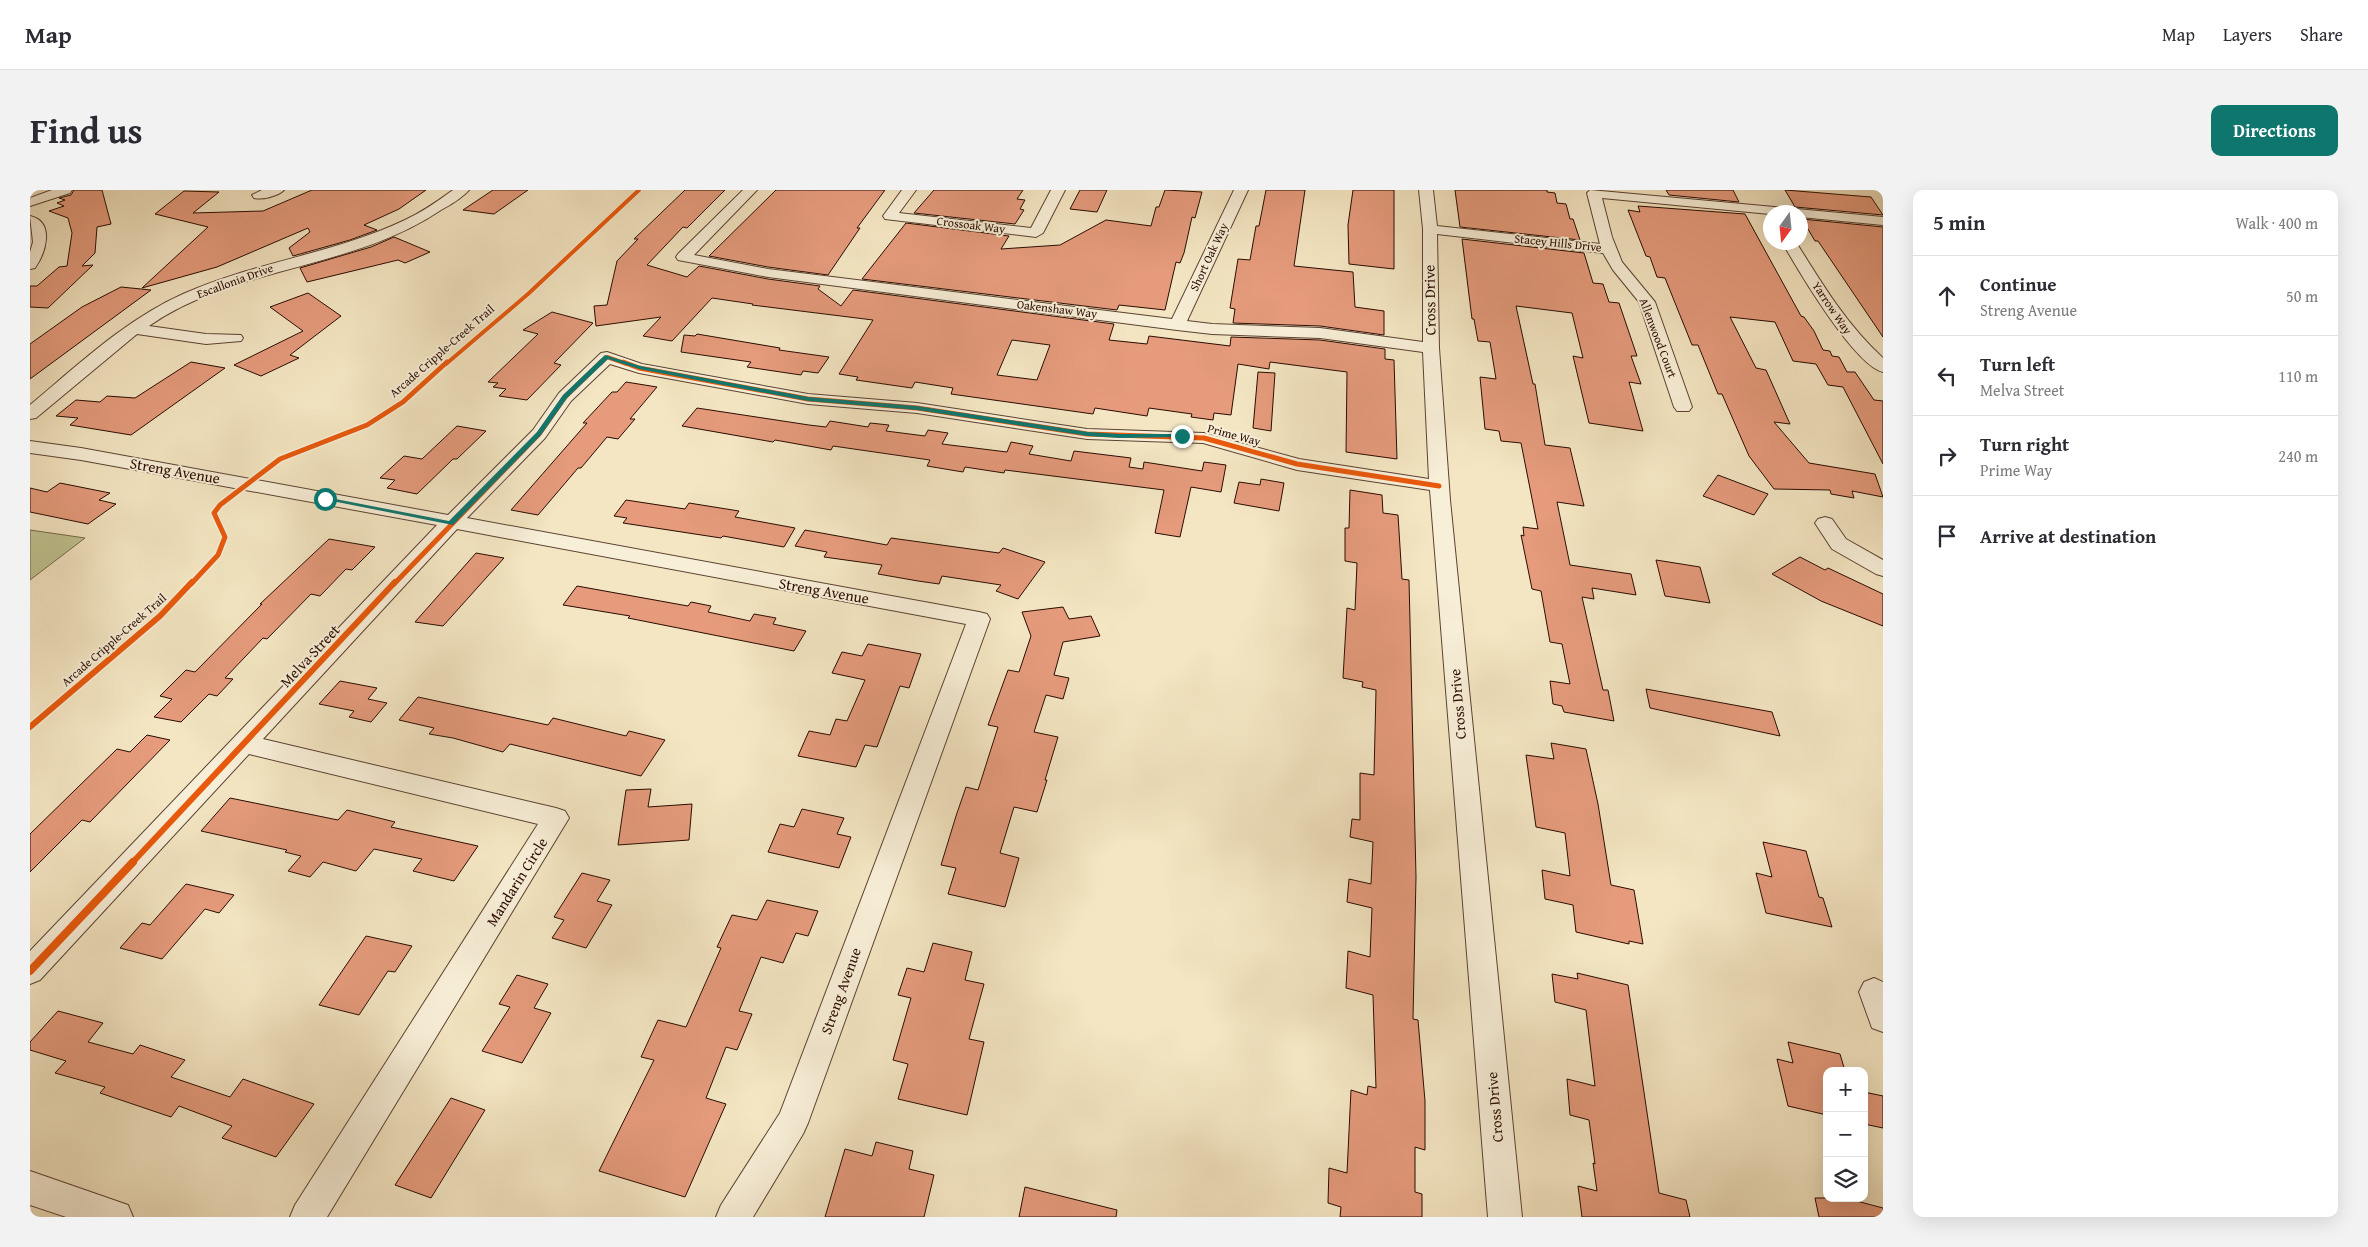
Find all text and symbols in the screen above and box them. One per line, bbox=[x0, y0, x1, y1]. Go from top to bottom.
text: Map bbox=[25, 17, 72, 52]
text: Map bbox=[2162, 21, 2195, 48]
text: Layers bbox=[2223, 21, 2272, 48]
text: Share bbox=[2300, 21, 2343, 48]
text: Find us bbox=[30, 105, 143, 156]
button: Directions bbox=[2211, 105, 2338, 156]
north arrow bbox=[1763, 205, 1808, 250]
text: 5 min bbox=[1933, 207, 1985, 238]
text: Walk · 400 m bbox=[2235, 211, 2318, 235]
street label: Crossoak Way bbox=[936, 212, 1006, 237]
street label: Short Oak Way bbox=[1185, 220, 1232, 294]
street label: Stacey Hills Drive bbox=[1514, 229, 1603, 256]
street label: Escallonia Drive bbox=[194, 259, 276, 302]
street label: Cross Drive bbox=[1418, 265, 1441, 336]
text: Continue bbox=[1980, 270, 2057, 298]
street label: Yarrow Way bbox=[1808, 278, 1856, 338]
icon: ahead bbox=[1933, 282, 1961, 310]
text: 50 m bbox=[2286, 284, 2318, 308]
street label: Oakenshaw Way bbox=[1016, 295, 1098, 322]
street label: Allenwood Court bbox=[1635, 295, 1682, 381]
text: Streng Avenue bbox=[1980, 298, 2077, 322]
street label: Arcade Cripple-Creek Trail bbox=[386, 300, 498, 401]
text: Turn left bbox=[1980, 350, 2055, 378]
icon: left bbox=[1933, 362, 1961, 390]
text: 110 m bbox=[2278, 364, 2318, 388]
text: Melva Street bbox=[1980, 378, 2064, 402]
street label: Prime Way bbox=[1206, 419, 1263, 450]
route end bbox=[1171, 425, 1194, 448]
text: Turn right bbox=[1980, 430, 2069, 458]
icon: right bbox=[1933, 442, 1961, 470]
text: 240 m bbox=[2278, 444, 2318, 468]
street label: Streng Avenue bbox=[129, 452, 222, 489]
text: Prime Way bbox=[1980, 458, 2052, 482]
route start bbox=[314, 488, 337, 511]
icon: arrive bbox=[1933, 522, 1961, 550]
text: Arrive at destination bbox=[1980, 522, 2156, 550]
street label: Streng Avenue bbox=[778, 572, 871, 609]
street label: Arcade Cripple-Creek Trail bbox=[58, 589, 170, 690]
street label: Melva Street bbox=[275, 619, 345, 692]
street label: Cross Drive bbox=[1444, 668, 1471, 740]
street label: Mandarin Circle bbox=[481, 833, 552, 930]
street label: Streng Avenue bbox=[815, 945, 866, 1037]
map controls bbox=[1823, 1067, 1868, 1202]
button: + bbox=[1823, 1067, 1868, 1112]
street label: Cross Drive bbox=[1481, 1071, 1508, 1143]
button: − bbox=[1823, 1112, 1868, 1157]
button: layers bbox=[1823, 1157, 1868, 1202]

